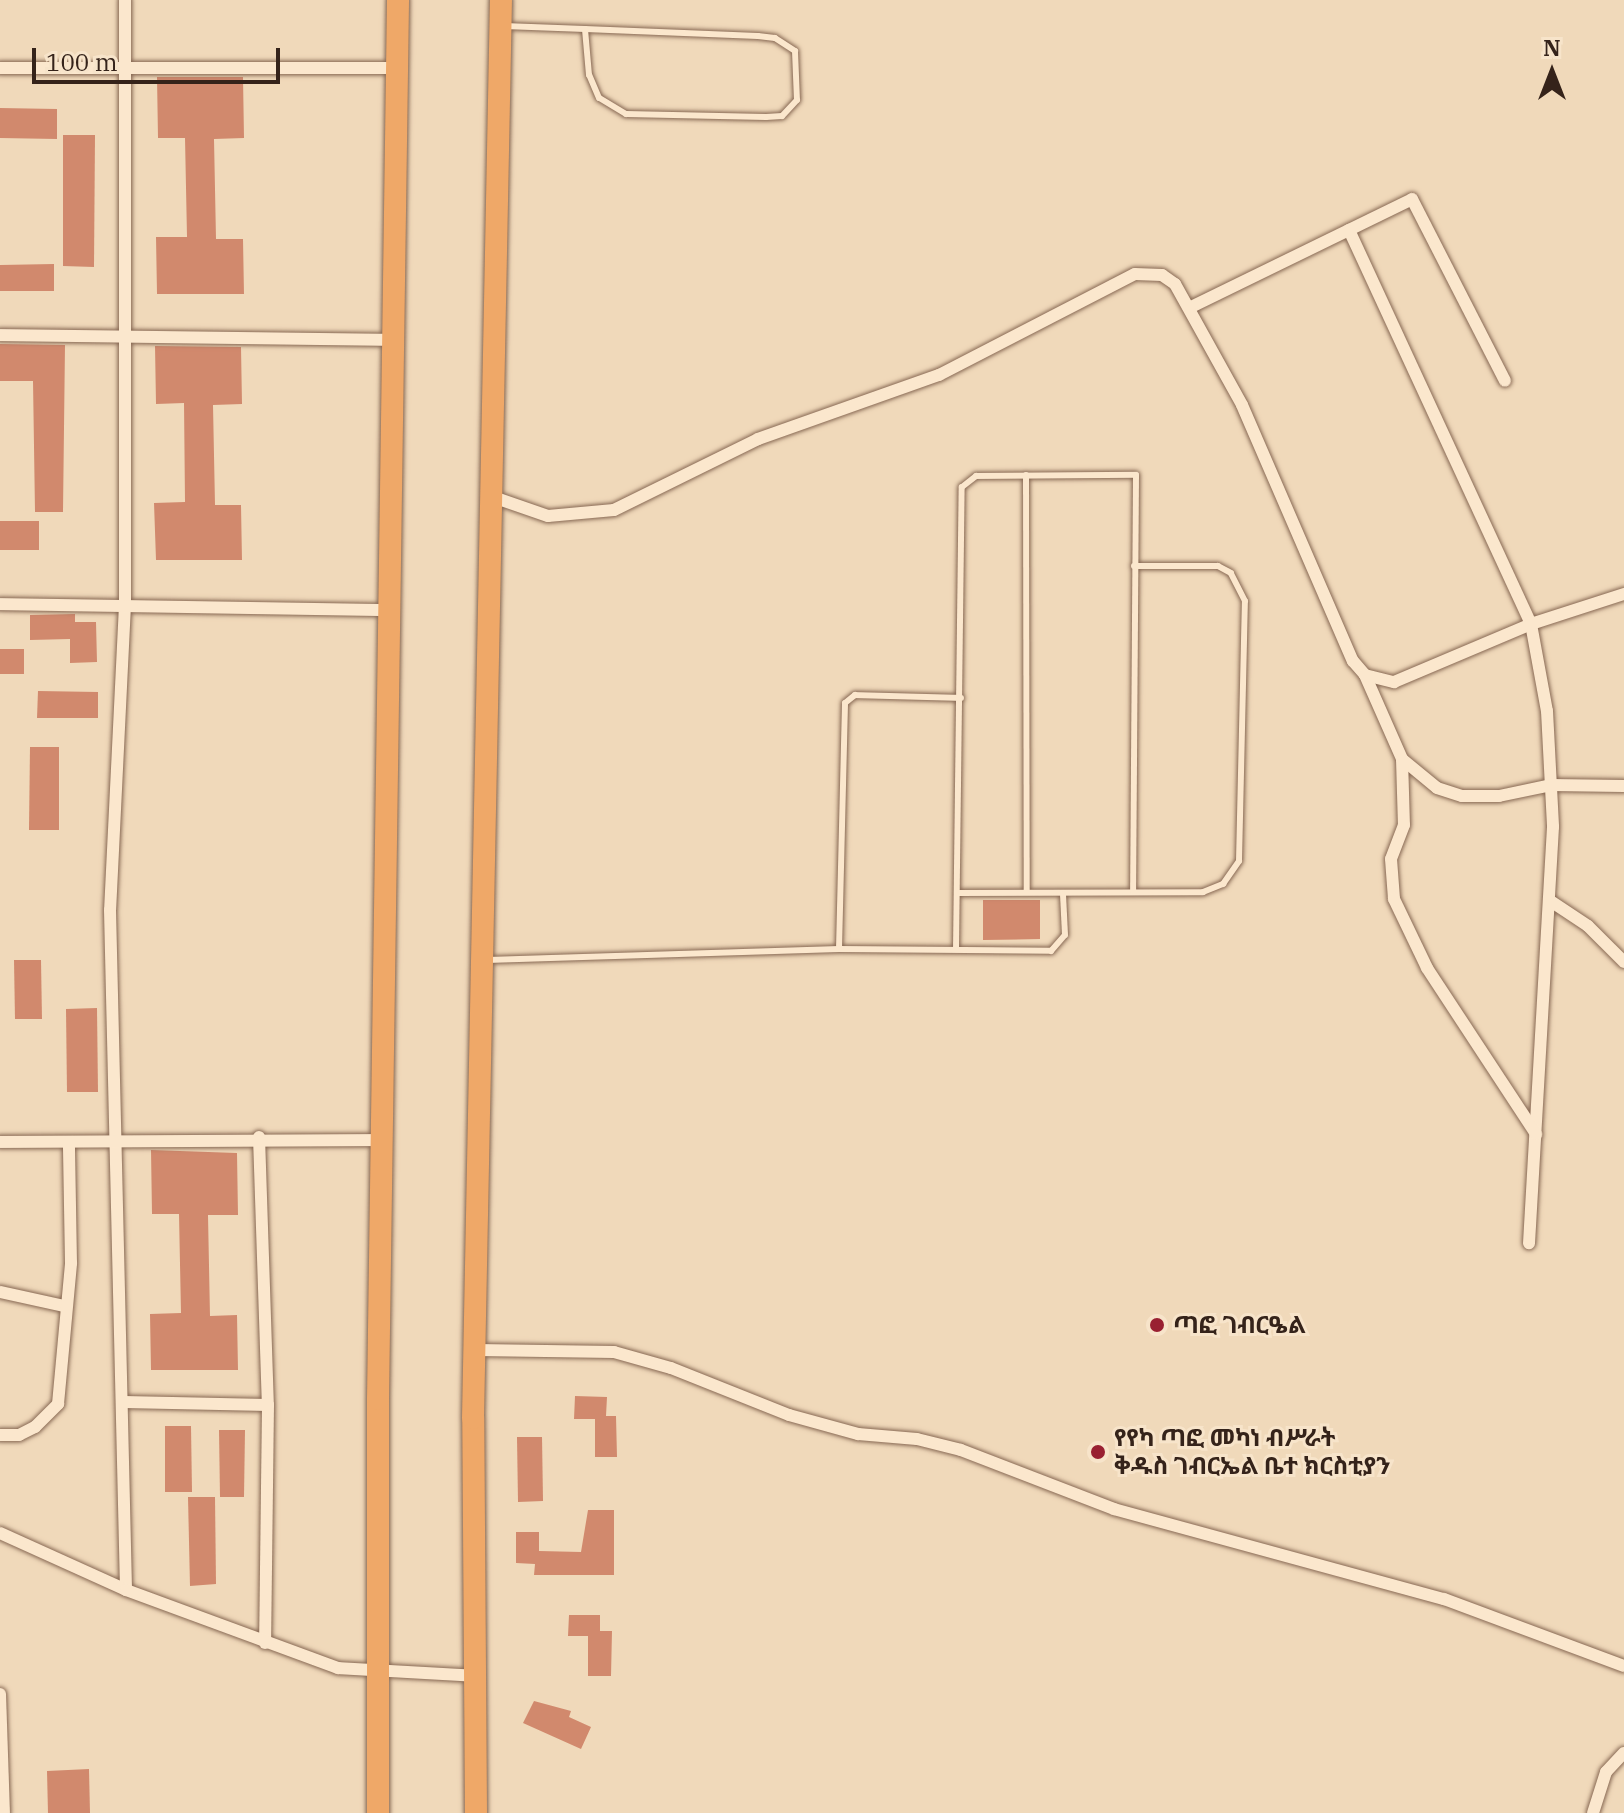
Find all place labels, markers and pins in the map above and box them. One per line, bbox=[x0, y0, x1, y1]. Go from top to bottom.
place label: ጣፎ ገብርዔል bbox=[1173, 1311, 1306, 1339]
marker: ጣፎ ገብርዔል bbox=[1148, 1316, 1166, 1334]
place label: የየካ ጣፎ መካነ ብሥራት ቅዱስ ገብርኤል ቤተ ክርስቲያን bbox=[1114, 1424, 1390, 1480]
marker: የየካ ጣፎ መካነ ብሥራት ቅዱስ ገብርኤል ቤተ ክርስቲያን bbox=[1089, 1443, 1107, 1461]

